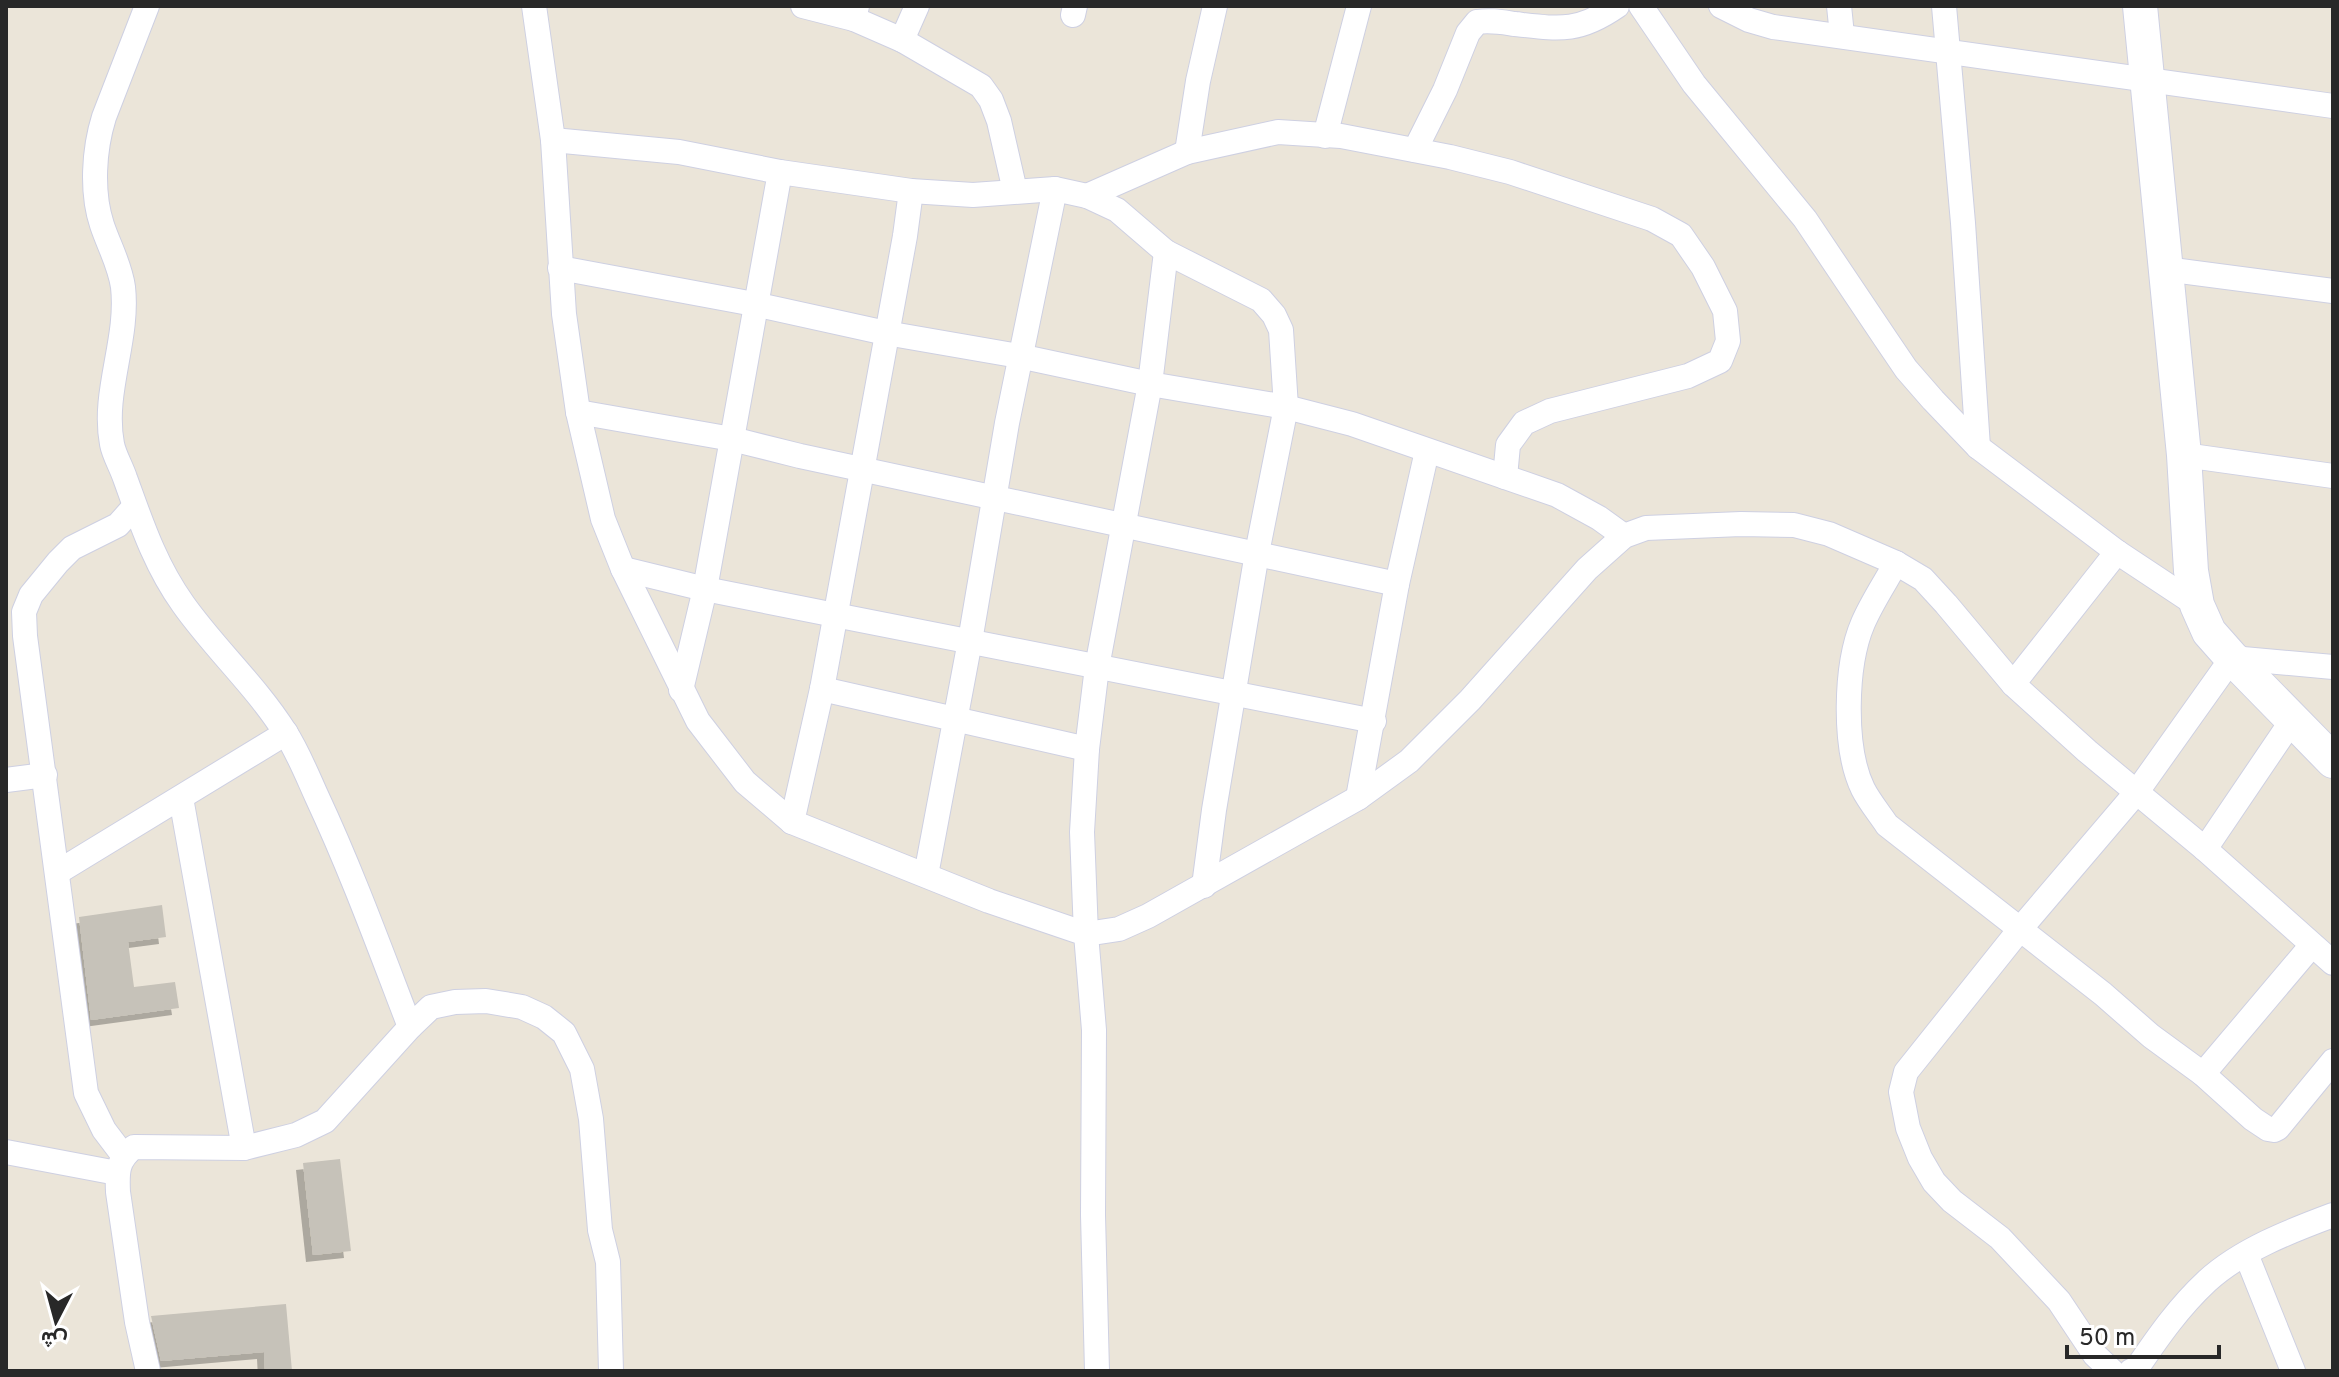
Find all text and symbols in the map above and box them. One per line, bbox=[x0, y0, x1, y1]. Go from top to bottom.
north arrow bbox=[16, 1281, 96, 1361]
scale bar bbox=[2067, 1309, 2219, 1359]
text: ش bbox=[40, 1324, 69, 1353]
text: 50 m bbox=[2079, 1324, 2135, 1354]

